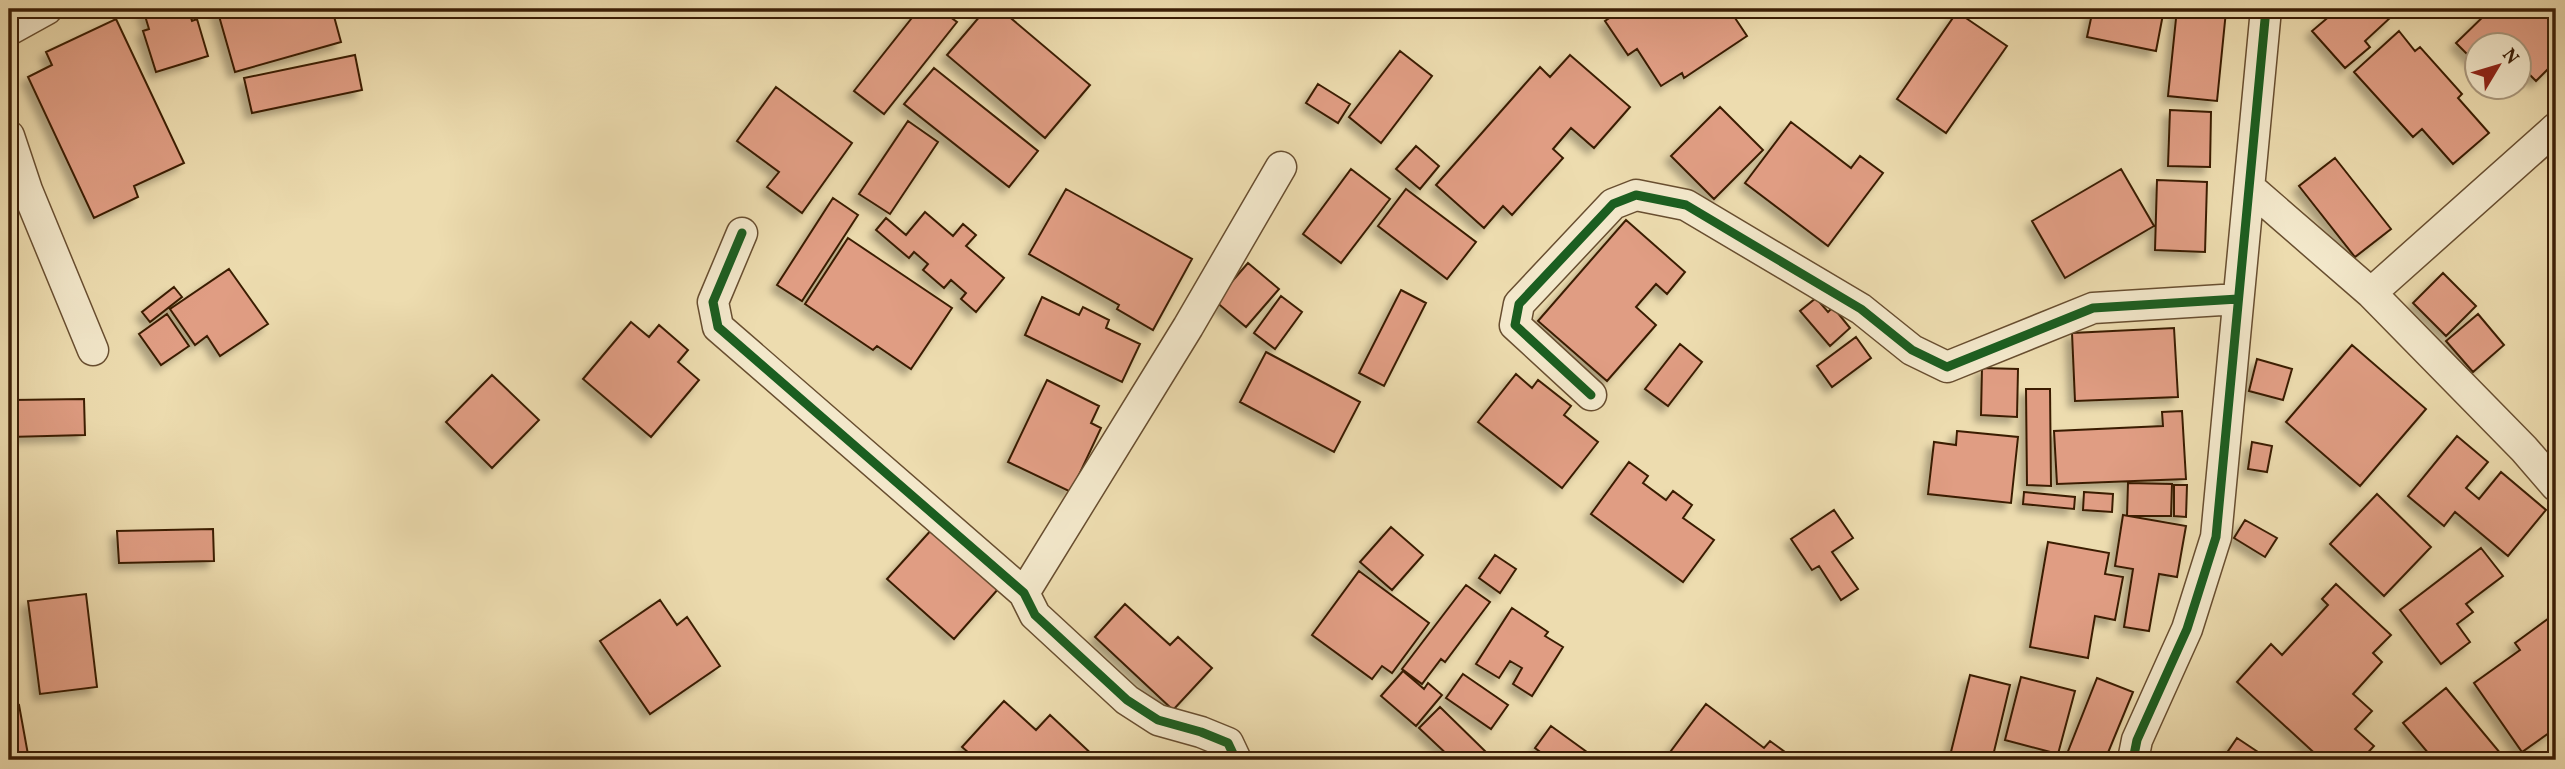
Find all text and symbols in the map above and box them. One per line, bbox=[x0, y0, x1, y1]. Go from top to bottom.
north arrow bbox=[2464, 32, 2534, 102]
text: N bbox=[2495, 43, 2524, 70]

